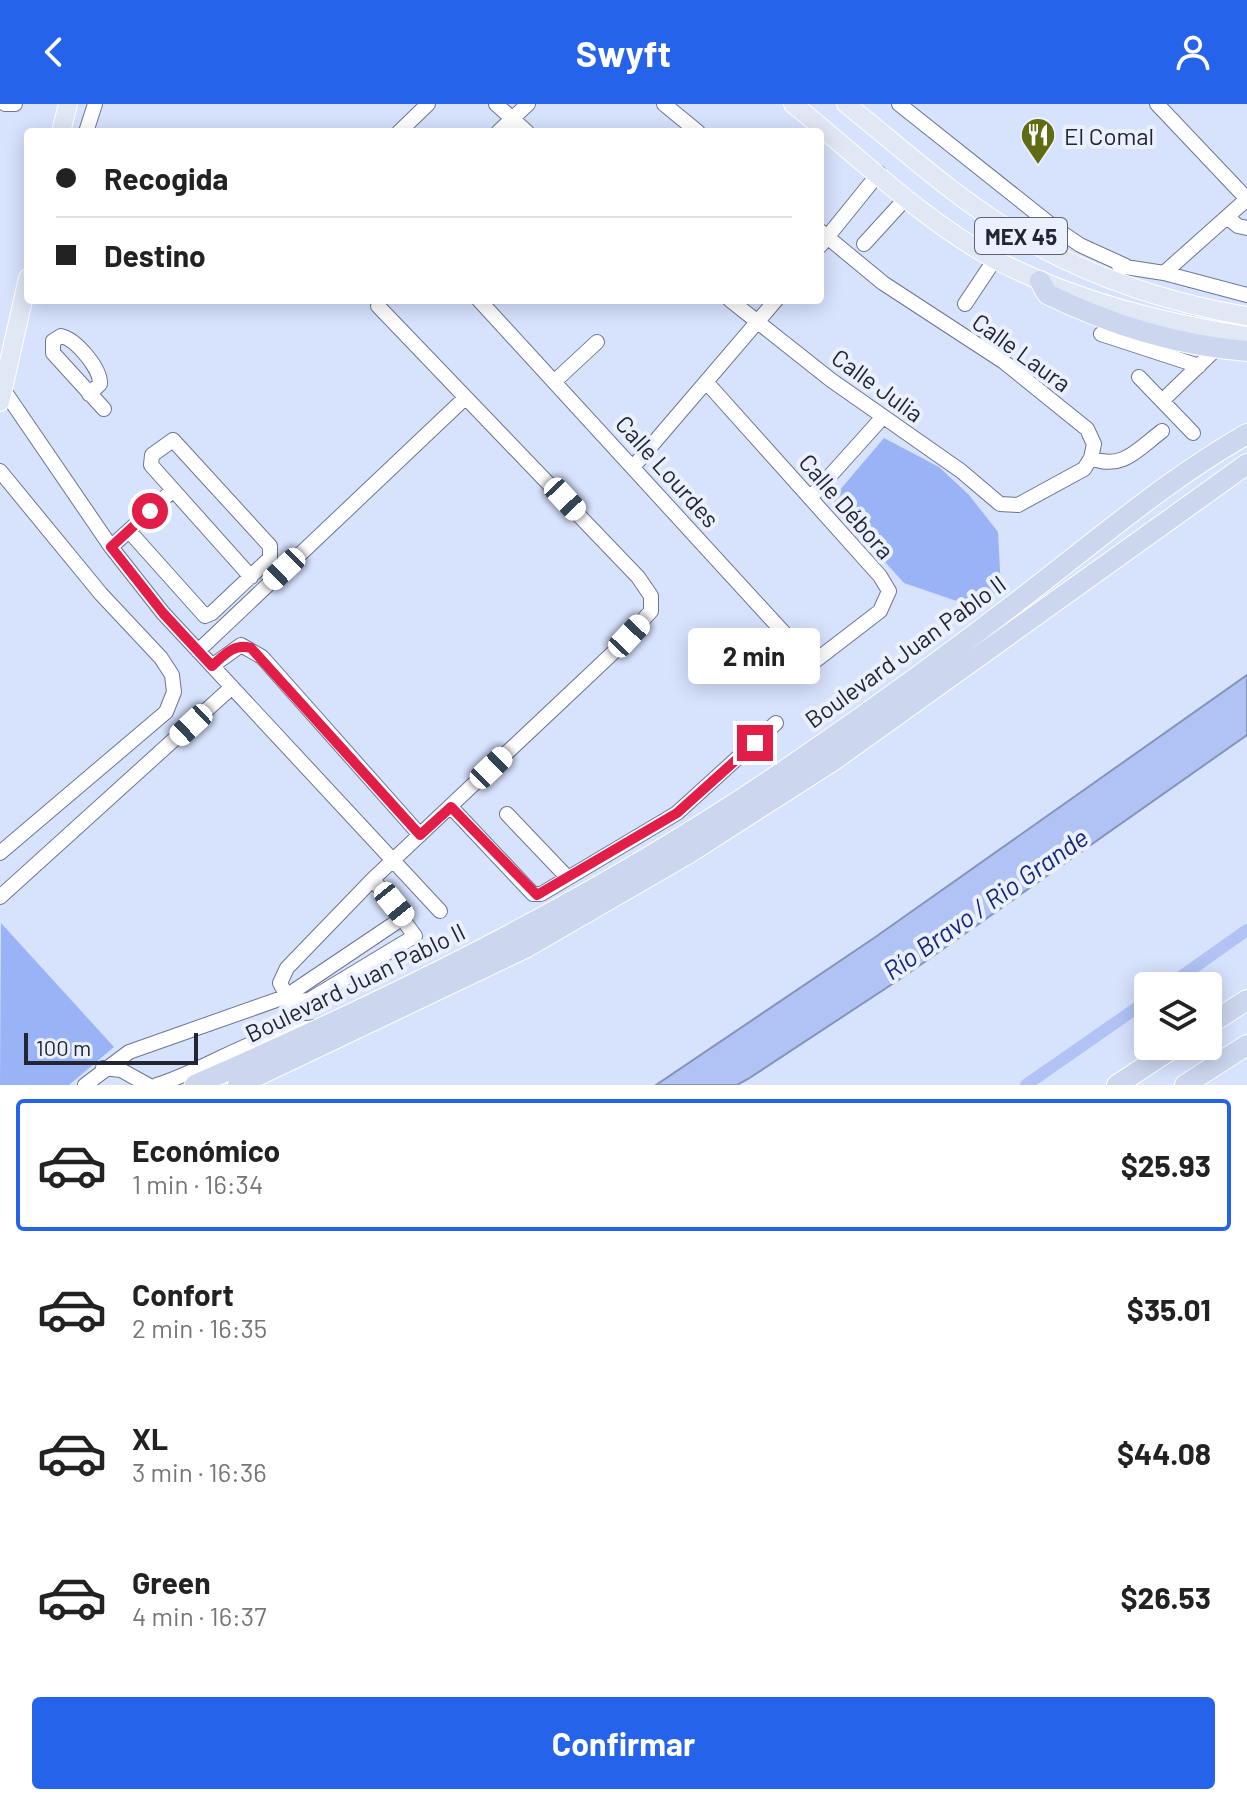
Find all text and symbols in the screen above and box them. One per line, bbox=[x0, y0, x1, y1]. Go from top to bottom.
icon: back bbox=[32, 30, 76, 74]
icon: person bbox=[1171, 30, 1215, 74]
text: Swyft bbox=[576, 31, 671, 74]
restaurant icon: El Comal bbox=[1019, 116, 1057, 166]
place label: El Comal bbox=[1064, 121, 1154, 150]
text: Recogida bbox=[104, 160, 228, 196]
road number: MEX 45 bbox=[975, 218, 1067, 254]
text: Destino bbox=[104, 237, 206, 273]
street label: Calle Laura bbox=[967, 306, 1077, 398]
street label: Calle Julia bbox=[827, 342, 929, 428]
street label: Calle Lourdes bbox=[610, 409, 726, 533]
street label: Calle Débora bbox=[793, 447, 901, 565]
car bbox=[540, 473, 590, 525]
route start bbox=[132, 493, 168, 529]
car bbox=[258, 544, 310, 594]
street label: Boulevard Juan Pablo II bbox=[799, 568, 1011, 734]
car bbox=[604, 610, 654, 662]
callout: 2 min bbox=[689, 627, 821, 683]
text: 2 min bbox=[723, 640, 785, 671]
car bbox=[165, 700, 217, 750]
route end bbox=[737, 725, 773, 761]
car bbox=[465, 743, 517, 793]
water label: Río Bravo / Rio Grande bbox=[877, 821, 1093, 985]
car bbox=[370, 878, 418, 930]
street label: Boulevard Juan Pablo II bbox=[240, 916, 470, 1048]
map controls bbox=[1134, 972, 1222, 1060]
button: layers bbox=[1134, 972, 1222, 1060]
scale bar bbox=[24, 1029, 198, 1065]
text: 100 m bbox=[36, 1034, 91, 1060]
icon: car bbox=[36, 1129, 108, 1201]
text: Económico bbox=[132, 1132, 280, 1168]
text: $25.93 bbox=[1121, 1147, 1211, 1183]
text: 1 min · 16:34 bbox=[132, 1168, 263, 1199]
icon: car bbox=[36, 1273, 108, 1345]
text: Confort bbox=[132, 1276, 234, 1312]
text: $35.01 bbox=[1127, 1291, 1211, 1327]
text: 2 min · 16:35 bbox=[132, 1312, 267, 1343]
icon: car bbox=[36, 1417, 108, 1489]
text: XL bbox=[132, 1420, 168, 1456]
text: $44.08 bbox=[1117, 1435, 1211, 1471]
text: 3 min · 16:36 bbox=[132, 1456, 267, 1487]
icon: car bbox=[36, 1561, 108, 1633]
text: Green bbox=[132, 1564, 211, 1600]
text: $26.53 bbox=[1120, 1579, 1211, 1615]
text: 4 min · 16:37 bbox=[132, 1600, 267, 1631]
button: Confirmar bbox=[32, 1697, 1215, 1789]

